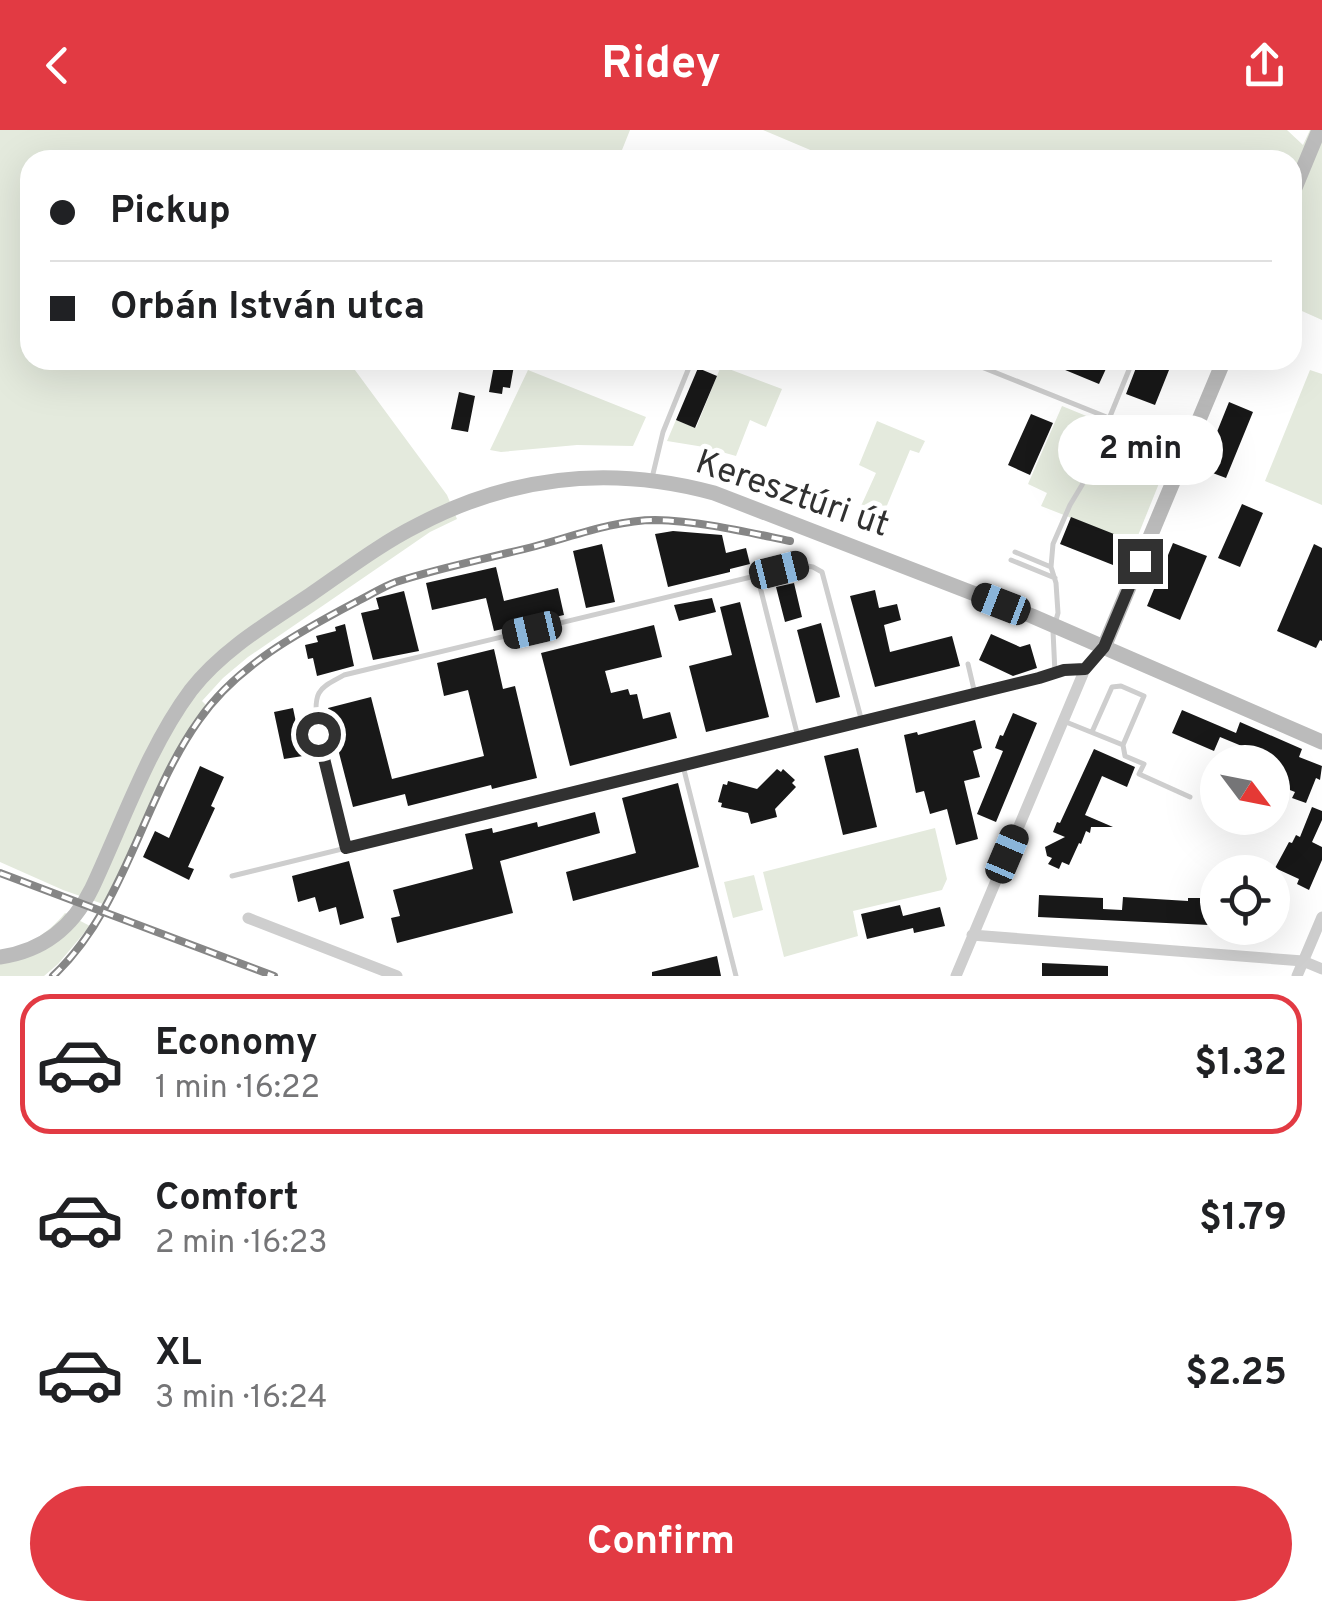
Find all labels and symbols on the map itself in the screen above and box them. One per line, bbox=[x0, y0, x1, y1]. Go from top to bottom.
callout: 2 min bbox=[1058, 416, 1222, 486]
street label: Keresztúri út bbox=[689, 441, 895, 549]
route end bbox=[1118, 539, 1163, 584]
car bbox=[746, 548, 812, 592]
car bbox=[968, 579, 1034, 629]
car bbox=[499, 609, 565, 651]
route start bbox=[296, 712, 341, 757]
north arrow bbox=[1200, 745, 1290, 835]
car bbox=[981, 821, 1033, 887]

